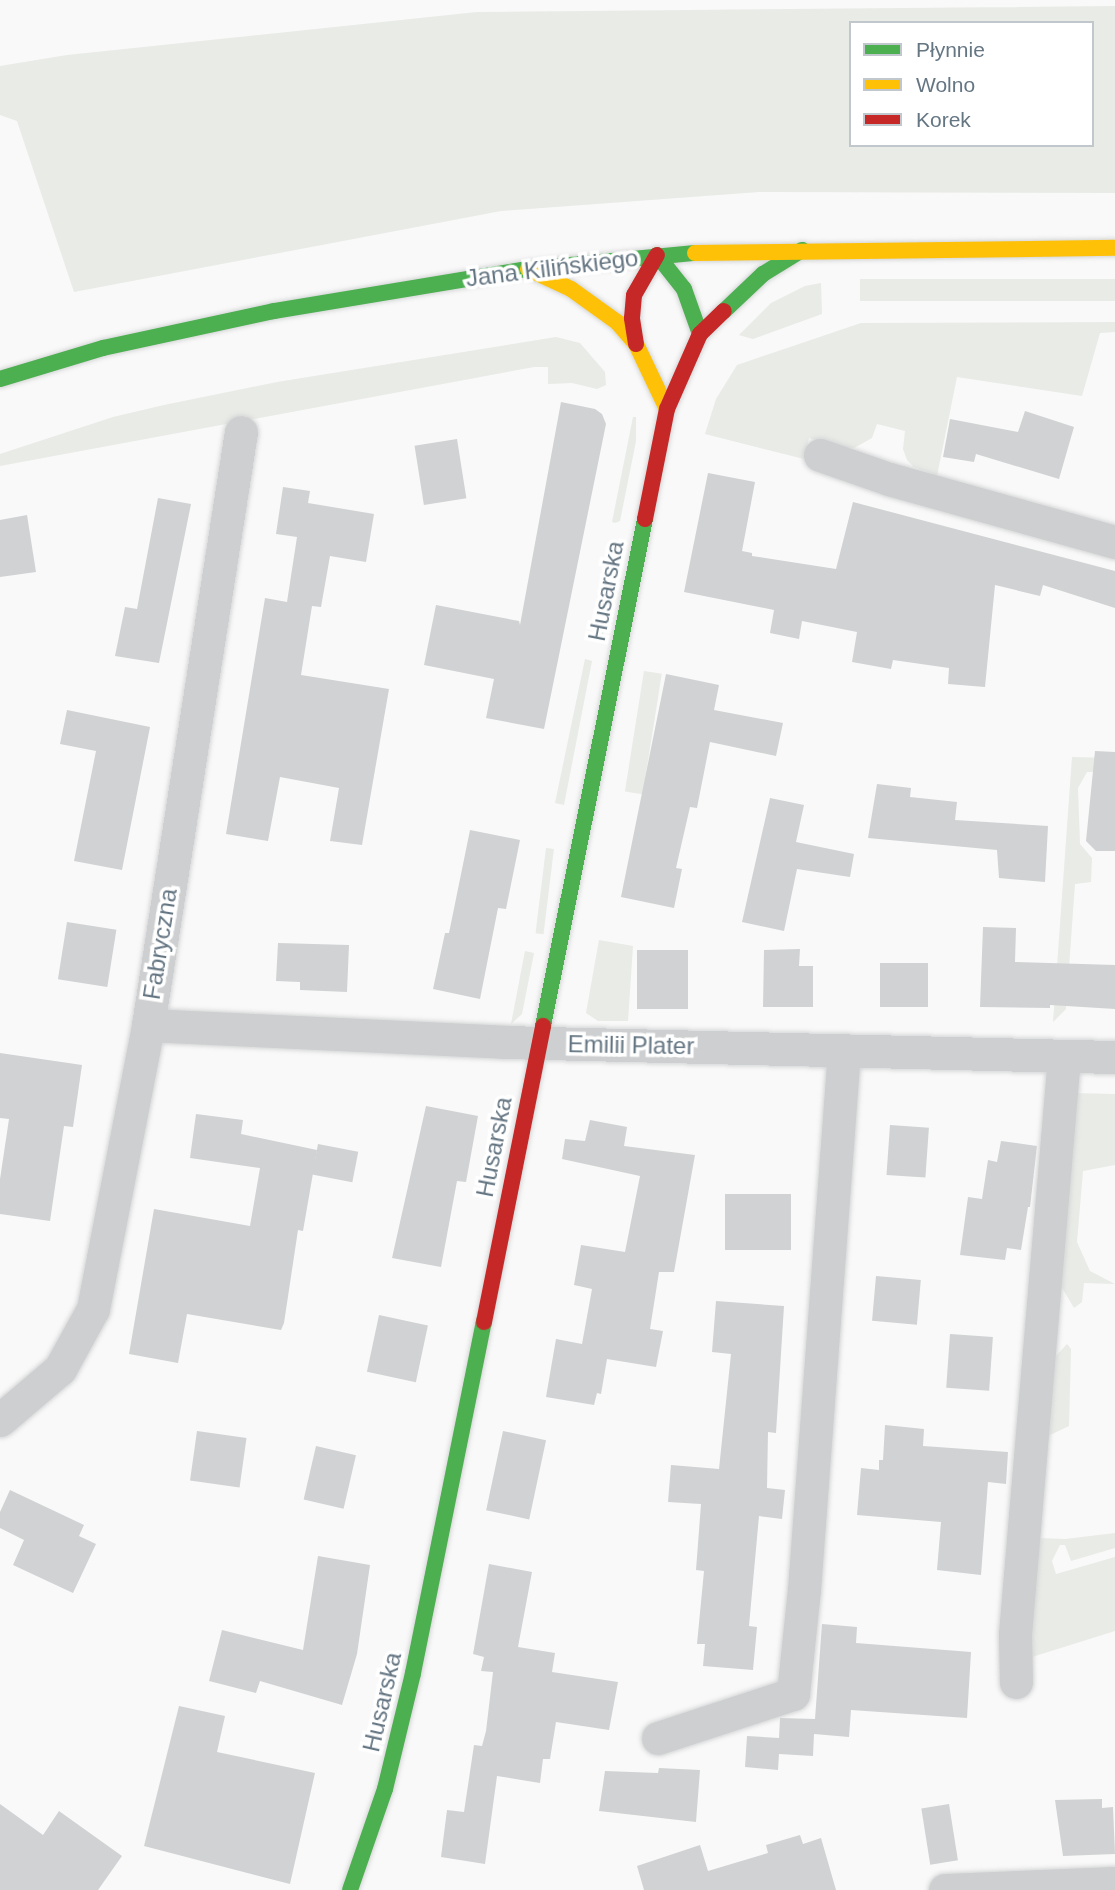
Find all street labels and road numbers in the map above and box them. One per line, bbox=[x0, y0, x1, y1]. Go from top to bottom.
street label: Jana Kilińskiego bbox=[464, 243, 640, 293]
street label: Husarska bbox=[582, 538, 630, 644]
street label: Fabryczna bbox=[137, 886, 183, 1002]
street label: Emilii Plater bbox=[567, 1029, 695, 1061]
street label: Husarska bbox=[470, 1094, 518, 1200]
street label: Husarska bbox=[357, 1649, 407, 1755]

